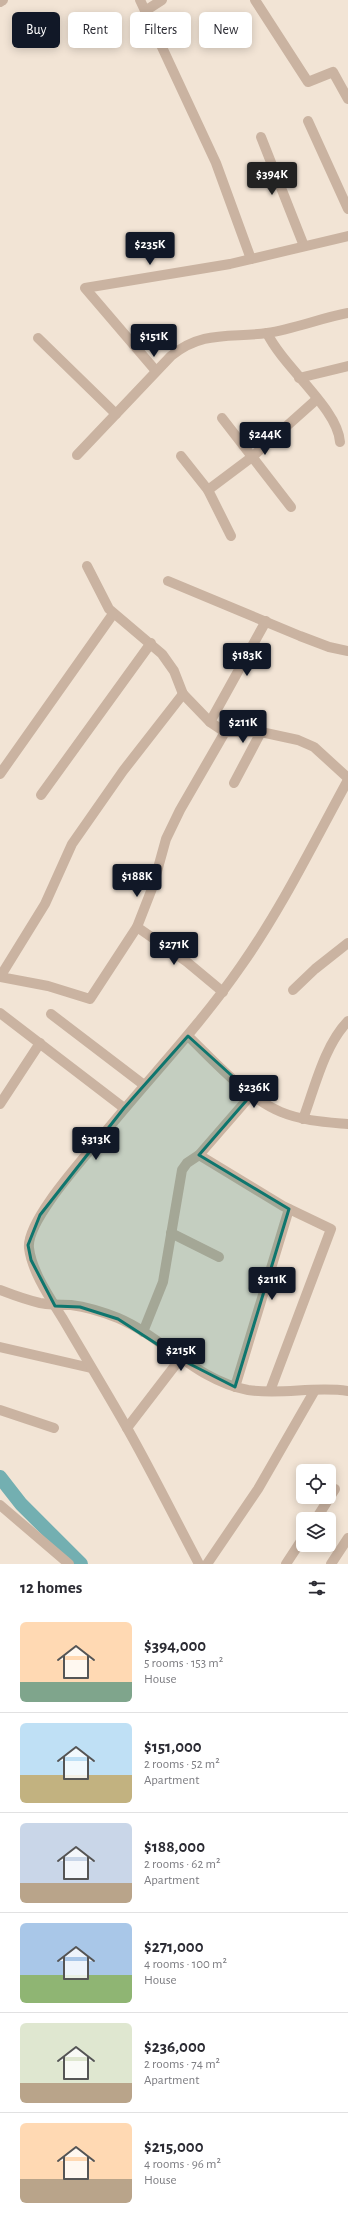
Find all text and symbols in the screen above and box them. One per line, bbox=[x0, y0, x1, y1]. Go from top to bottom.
chip: Buy bbox=[12, 12, 60, 48]
chip: Rent bbox=[68, 12, 122, 48]
chip: Filters bbox=[130, 12, 191, 48]
chip: New bbox=[199, 12, 252, 48]
pin: $394K bbox=[244, 162, 300, 196]
text: $394K bbox=[256, 168, 288, 181]
pin: $235K bbox=[122, 232, 178, 266]
text: $235K bbox=[135, 238, 165, 251]
pin: $151K bbox=[126, 324, 182, 358]
text: $151K bbox=[140, 330, 168, 343]
pin: $244K bbox=[237, 422, 293, 456]
text: $244K bbox=[249, 428, 281, 441]
pin: $183K bbox=[219, 643, 275, 677]
text: $183K bbox=[232, 649, 262, 662]
pin: $211K bbox=[215, 710, 271, 744]
text: $211K bbox=[229, 716, 257, 729]
pin: $188K bbox=[109, 864, 165, 898]
text: $188K bbox=[122, 870, 152, 883]
pin: $271K bbox=[146, 932, 202, 966]
text: $271K bbox=[159, 938, 189, 951]
pin: $236K bbox=[226, 1075, 282, 1109]
text: $236K bbox=[238, 1081, 270, 1094]
pin: $313K bbox=[68, 1127, 124, 1161]
text: $313K bbox=[81, 1133, 111, 1146]
pin: $211K bbox=[244, 1267, 300, 1301]
text: $211K bbox=[258, 1273, 286, 1286]
pin: $215K bbox=[153, 1338, 209, 1372]
text: $215K bbox=[166, 1344, 196, 1357]
map controls bbox=[296, 1464, 336, 1552]
button: locate bbox=[296, 1464, 336, 1504]
button: layers bbox=[296, 1512, 336, 1552]
icon: filters bbox=[306, 1577, 328, 1599]
text: 12 homes bbox=[20, 1579, 82, 1596]
text: $394,000 bbox=[144, 1637, 206, 1654]
icon: home bbox=[52, 1638, 100, 1686]
text: 5 rooms · 153 m² bbox=[144, 1657, 223, 1670]
text: House bbox=[144, 1673, 176, 1686]
text: $151,000 bbox=[144, 1738, 202, 1755]
icon: home bbox=[52, 1739, 100, 1787]
text: 2 rooms · 52 m² bbox=[144, 1758, 220, 1771]
text: Apartment bbox=[144, 1774, 199, 1787]
text: $188,000 bbox=[144, 1838, 205, 1855]
icon: home bbox=[52, 1839, 100, 1887]
text: 2 rooms · 62 m² bbox=[144, 1858, 220, 1871]
text: Apartment bbox=[144, 1874, 199, 1887]
text: $271,000 bbox=[144, 1938, 204, 1955]
icon: home bbox=[52, 1939, 100, 1987]
text: 4 rooms · 100 m² bbox=[144, 1958, 227, 1971]
text: House bbox=[144, 1974, 176, 1987]
text: $236,000 bbox=[144, 2038, 206, 2055]
icon: home bbox=[52, 2039, 100, 2087]
text: 2 rooms · 74 m² bbox=[144, 2058, 220, 2071]
text: Apartment bbox=[144, 2074, 199, 2087]
text: $215,000 bbox=[144, 2138, 204, 2155]
icon: home bbox=[52, 2139, 100, 2187]
text: 4 rooms · 96 m² bbox=[144, 2158, 221, 2171]
text: House bbox=[144, 2174, 176, 2187]

